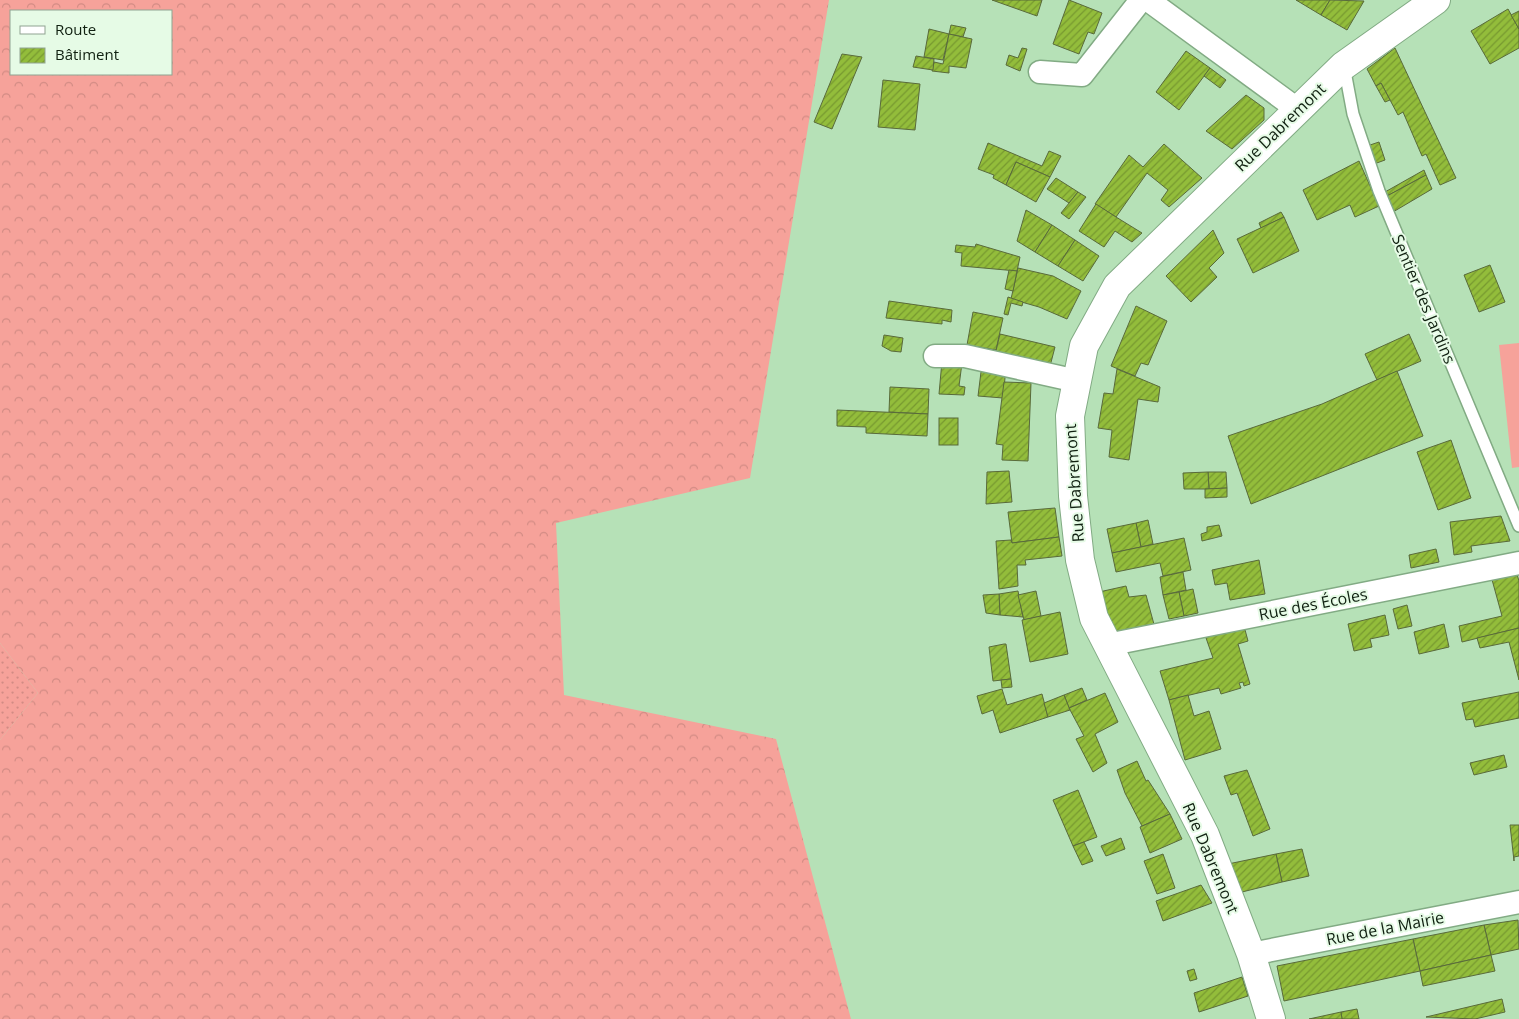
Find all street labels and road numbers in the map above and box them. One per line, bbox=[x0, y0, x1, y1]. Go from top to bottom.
street label: Rue Dabremont bbox=[1230, 78, 1331, 176]
street label: Sentier des Jardins bbox=[1387, 231, 1461, 367]
street label: Rue Dabremont bbox=[1059, 423, 1089, 543]
street label: Rue des Écoles bbox=[1257, 583, 1369, 625]
street label: Rue Dabremont bbox=[1178, 799, 1244, 917]
street label: Rue de la Mairie bbox=[1324, 906, 1446, 950]

